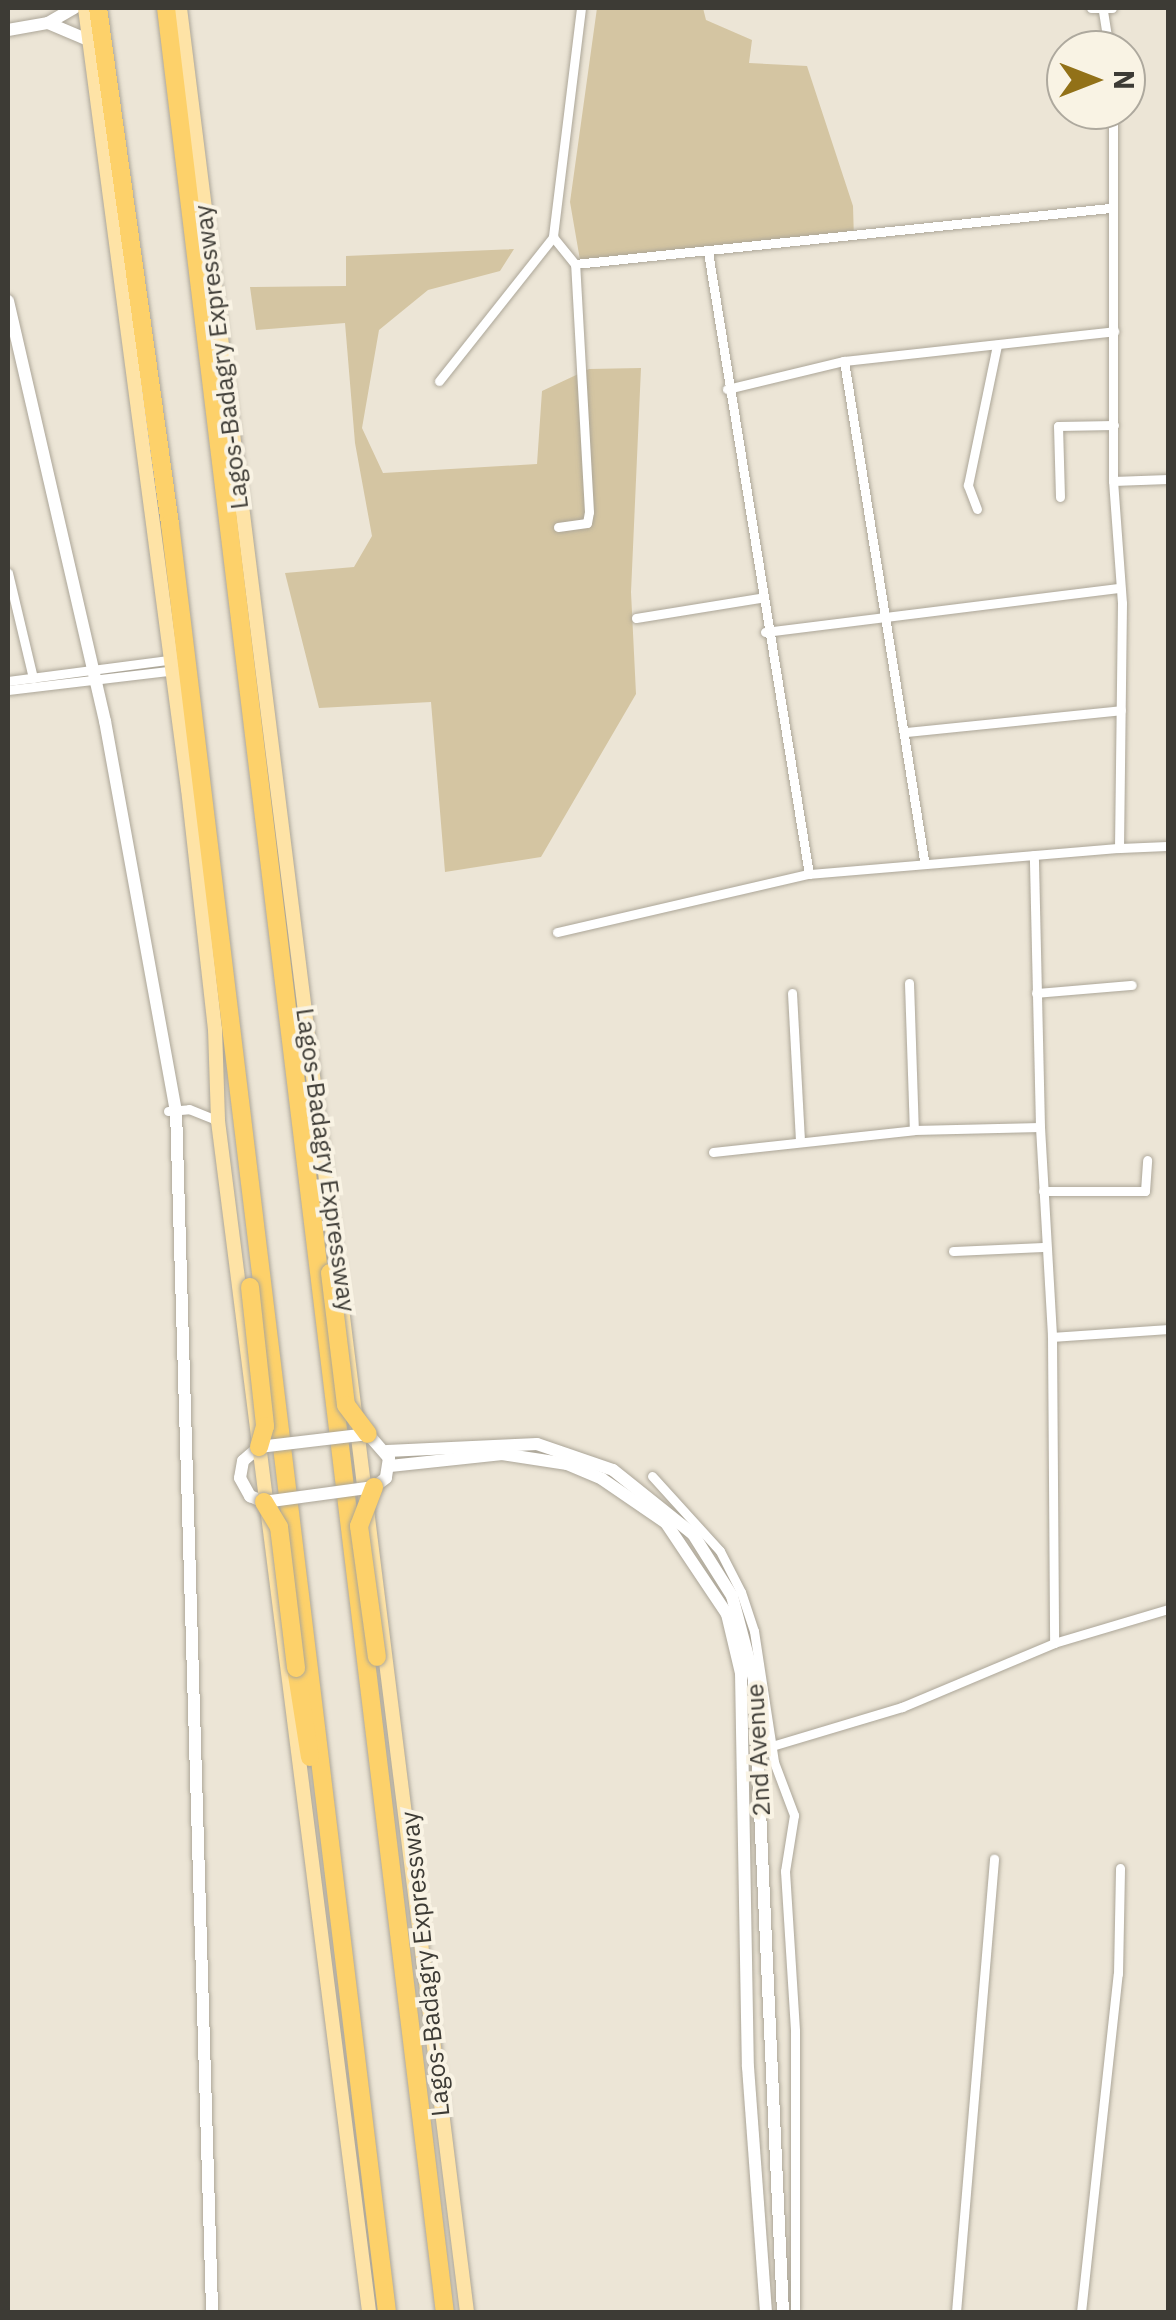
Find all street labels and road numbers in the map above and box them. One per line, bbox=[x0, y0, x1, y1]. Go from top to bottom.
street label: Lagos-Badagry Expressway bbox=[187, 203, 255, 511]
street label: Lagos-Badagry Expressway bbox=[290, 1006, 362, 1314]
street label: 2nd Avenue bbox=[740, 1683, 776, 1817]
street label: Lagos-Badagry Expressway bbox=[394, 1810, 456, 2118]

